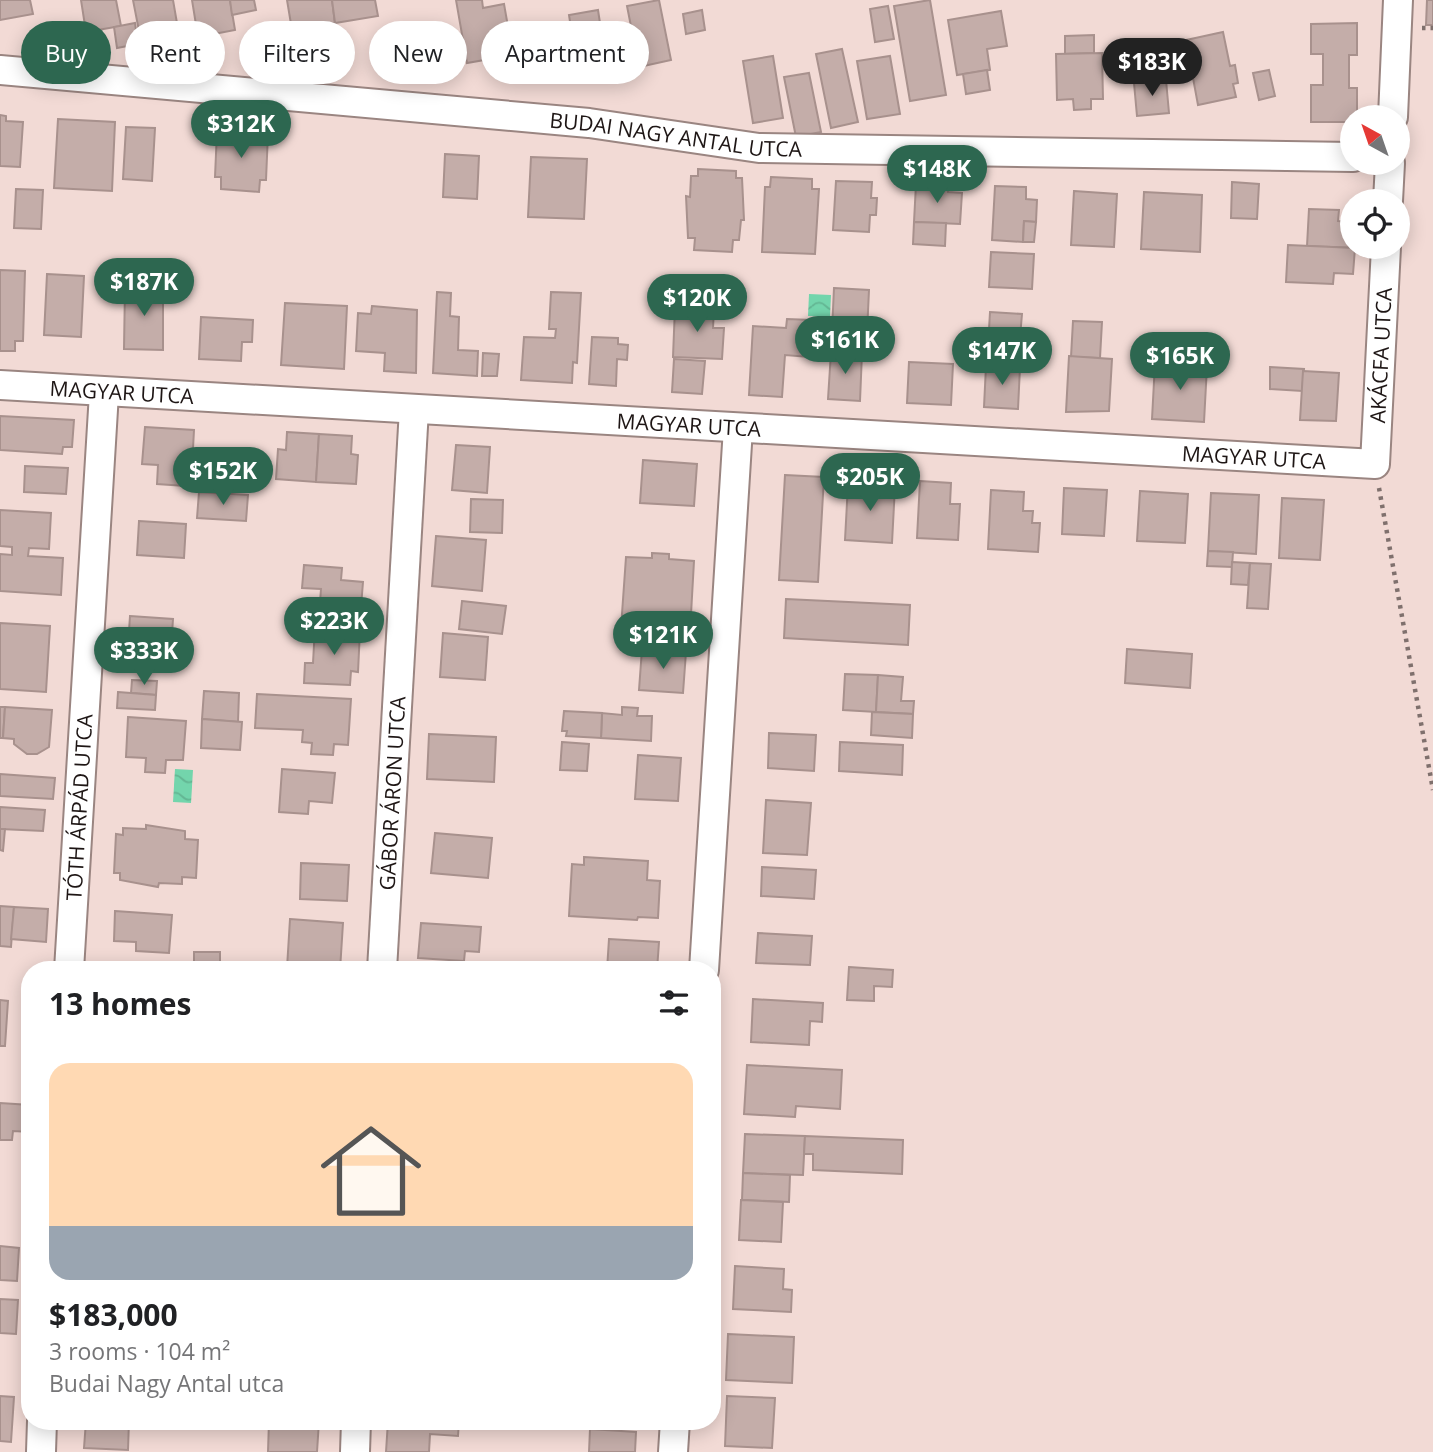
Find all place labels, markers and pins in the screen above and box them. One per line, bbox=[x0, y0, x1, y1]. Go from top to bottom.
pin: $183K bbox=[1103, 38, 1201, 98]
pin: $312K bbox=[192, 100, 290, 160]
pin: $148K bbox=[888, 146, 986, 205]
pin: $187K bbox=[95, 258, 193, 318]
pin: $120K bbox=[648, 274, 746, 334]
pin: $161K bbox=[796, 316, 894, 376]
pin: $147K bbox=[953, 328, 1051, 387]
pin: $165K bbox=[1131, 332, 1229, 392]
pin: $152K bbox=[174, 448, 272, 507]
pin: $205K bbox=[821, 454, 919, 513]
pin: $223K bbox=[285, 598, 383, 657]
pin: $121K bbox=[614, 612, 712, 671]
pin: $333K bbox=[95, 628, 193, 687]

